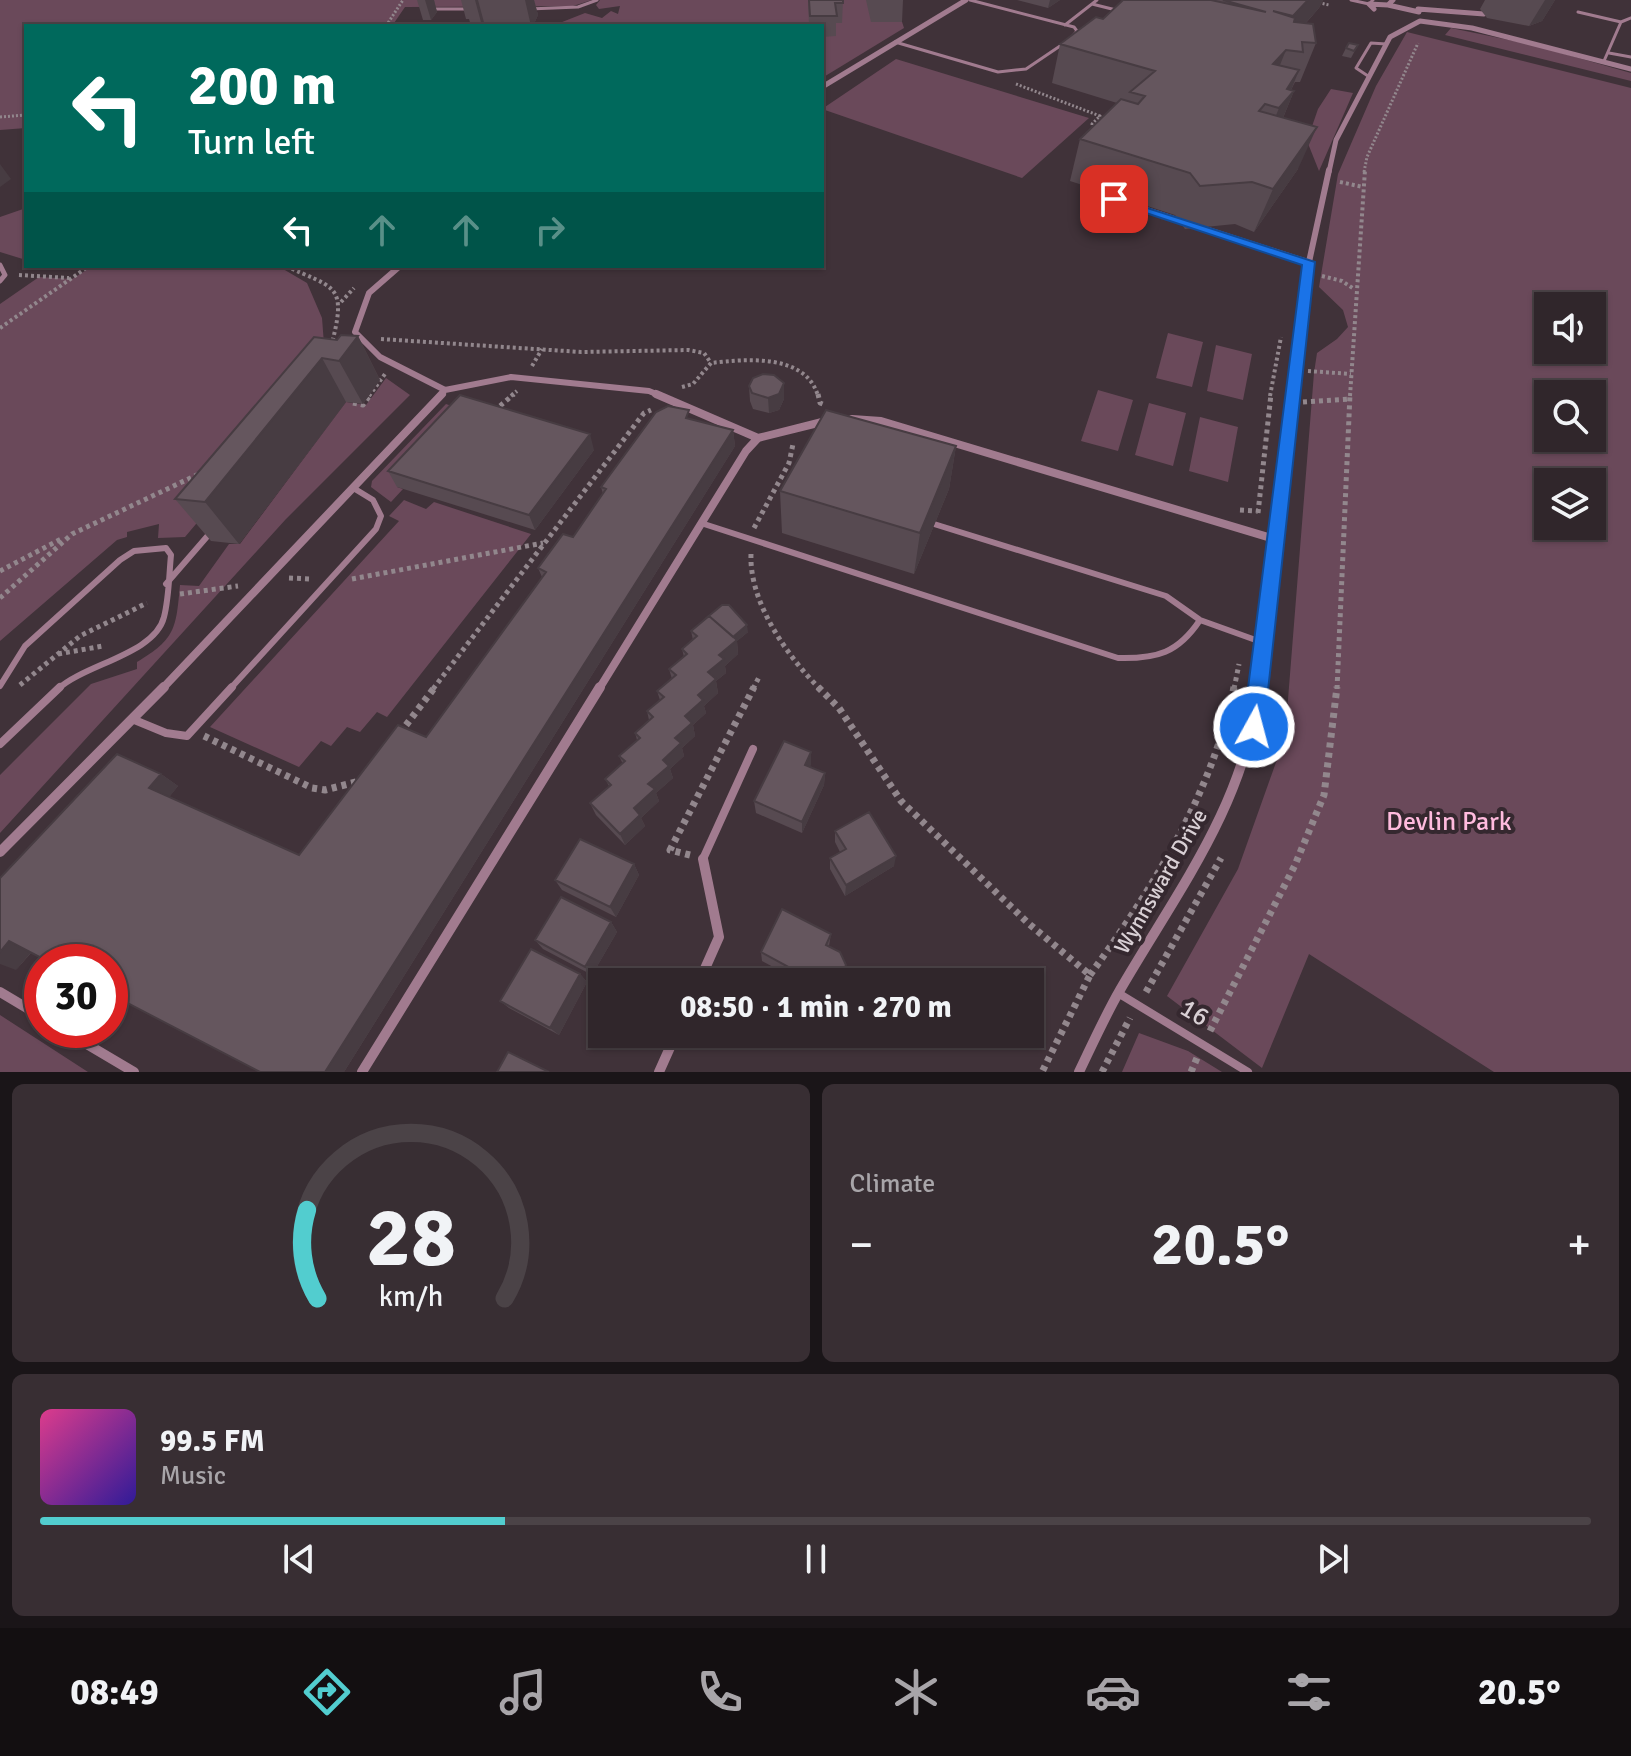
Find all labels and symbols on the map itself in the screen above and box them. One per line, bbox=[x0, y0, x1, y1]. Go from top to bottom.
pin bbox=[1080, 165, 1148, 233]
position arrow bbox=[1212, 685, 1296, 769]
street label: Wynnsward Drive bbox=[1108, 804, 1213, 959]
park label: Devlin Park bbox=[1386, 806, 1512, 838]
speed limit sign: 30 bbox=[24, 944, 128, 1048]
street label: 16 bbox=[1174, 992, 1215, 1034]

